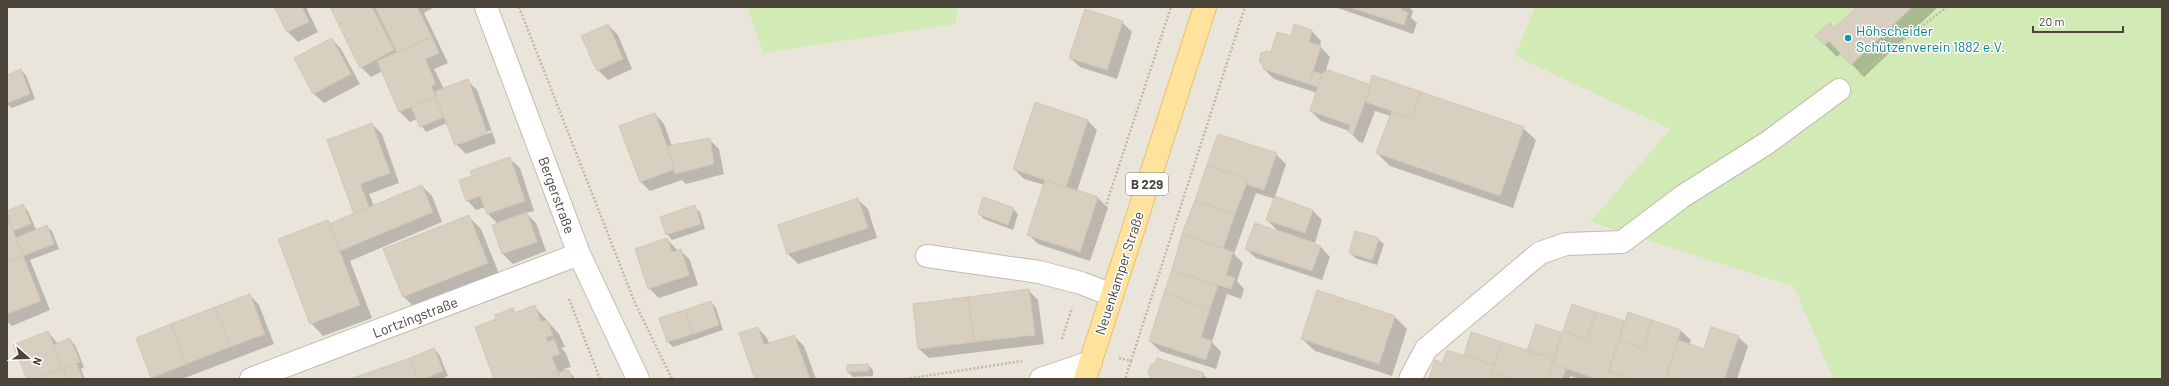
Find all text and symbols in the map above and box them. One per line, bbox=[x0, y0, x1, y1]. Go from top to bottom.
scale bar bbox=[2033, 8, 2123, 34]
text: 20 m bbox=[2039, 14, 2065, 28]
place label: Höhscheider Schützenverein 1882 e.V. bbox=[1856, 22, 2005, 55]
marker: Höhscheider Schützenverein 1882 e.V. bbox=[1843, 33, 1853, 43]
street label: Bergerstraße bbox=[535, 154, 579, 236]
road number: B 229 bbox=[1126, 173, 1168, 195]
street label: Neuenkamper Straße bbox=[1091, 209, 1147, 337]
street label: Lortzingstraße bbox=[370, 293, 460, 341]
north arrow bbox=[8, 338, 48, 378]
text: N bbox=[31, 356, 45, 367]

